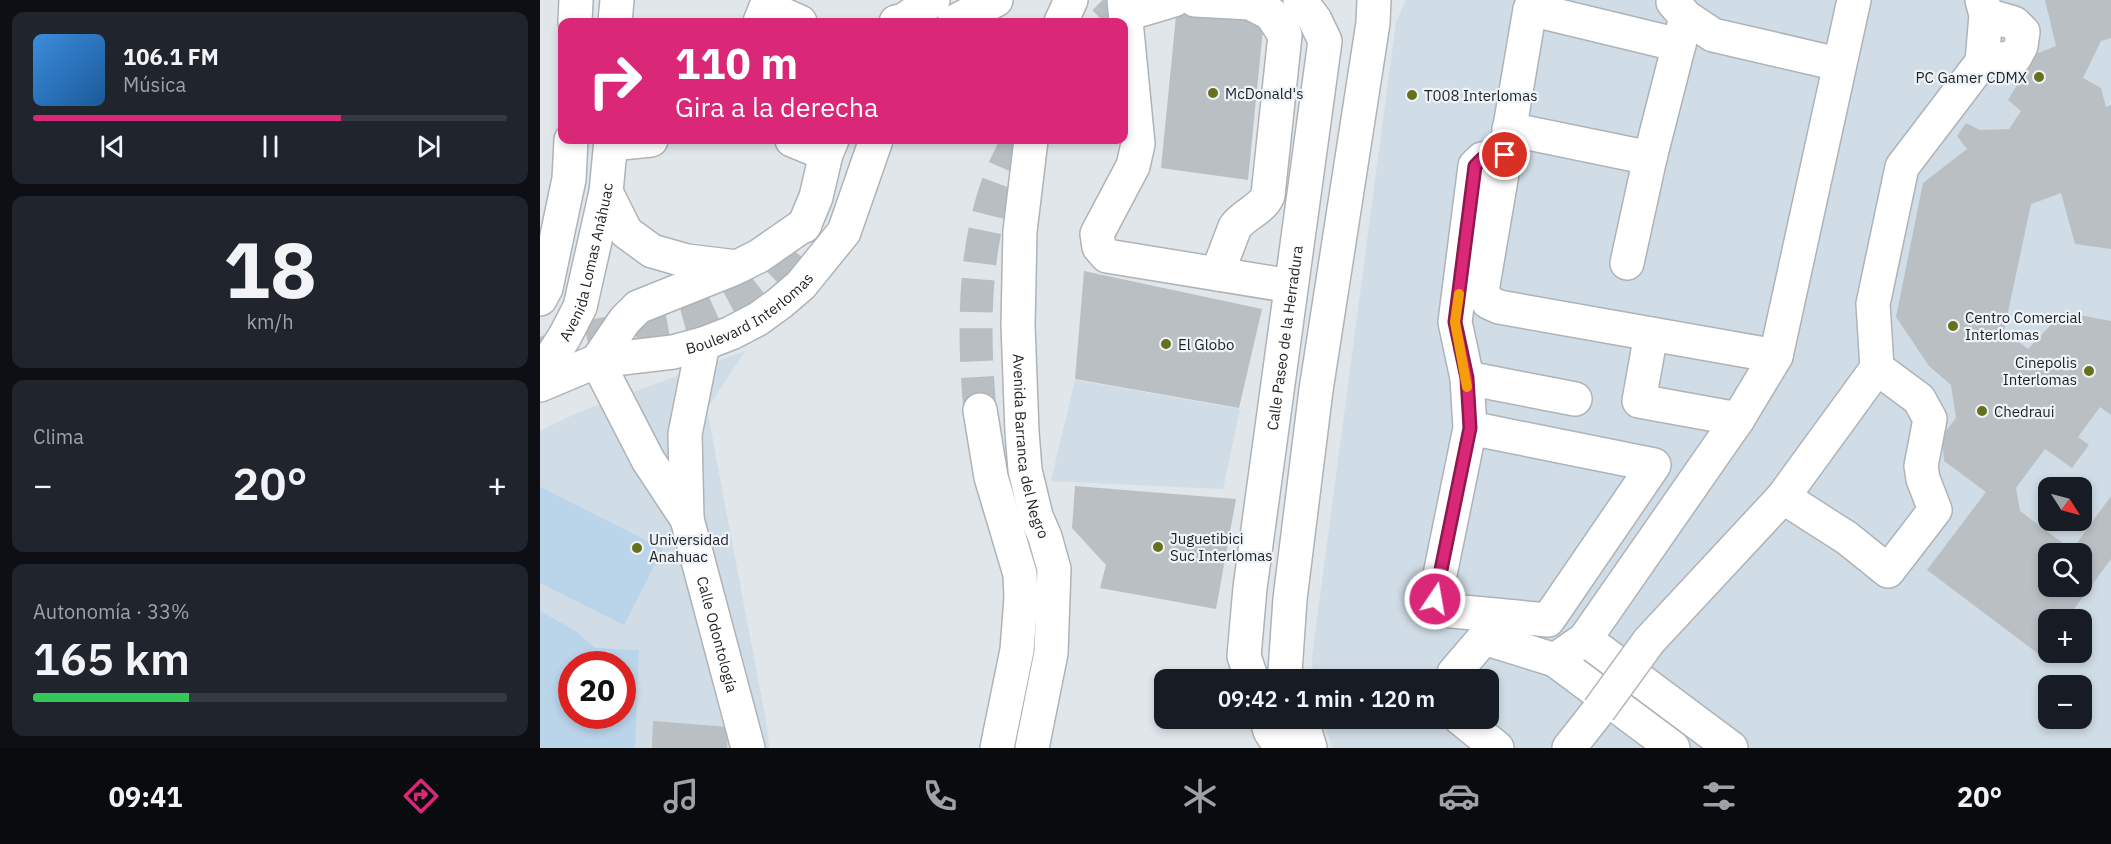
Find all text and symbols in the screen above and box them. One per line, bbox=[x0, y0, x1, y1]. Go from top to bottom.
text: 110 m bbox=[675, 36, 798, 91]
text: 106.1 FM bbox=[123, 42, 219, 71]
icon: right bbox=[576, 42, 654, 120]
place label: PC Gamer CDMX bbox=[1915, 68, 2027, 87]
marker: PC Gamer CDMX bbox=[2032, 70, 2046, 84]
text: Música bbox=[123, 71, 186, 98]
place label: McDonald's bbox=[1225, 84, 1303, 103]
marker: McDonald's bbox=[1206, 86, 1220, 100]
place label: T008 Interlomas bbox=[1424, 86, 1537, 105]
marker: T008 Interlomas bbox=[1405, 88, 1419, 102]
text: Gira a la derecha bbox=[675, 89, 878, 124]
pin bbox=[1479, 129, 1530, 180]
icon: previous bbox=[96, 130, 129, 163]
icon: pause bbox=[254, 130, 287, 163]
icon: next bbox=[412, 130, 445, 163]
icon: arrive bbox=[1488, 138, 1521, 171]
street label: Avenida Lomas Anáhuac bbox=[555, 182, 616, 344]
text: 18 bbox=[223, 218, 317, 319]
street label: Calle Paseo de la Herradura bbox=[1262, 244, 1306, 432]
street label: Boulevard Interlomas bbox=[684, 269, 817, 358]
text: km/h bbox=[246, 308, 294, 335]
place label: Centro Comercial Interlomas bbox=[1965, 308, 2082, 344]
marker: Centro Comercial Interlomas bbox=[1946, 319, 1960, 333]
place label: El Globo bbox=[1178, 335, 1234, 354]
marker: El Globo bbox=[1159, 337, 1173, 351]
street label: Avenida Barranca del Negro bbox=[1010, 353, 1054, 541]
place label: Cinepolis Interlomas bbox=[2003, 353, 2077, 389]
marker: Cinepolis Interlomas bbox=[2082, 364, 2096, 378]
place label: Chedraui bbox=[1994, 402, 2055, 421]
marker: Chedraui bbox=[1975, 404, 1989, 418]
text: Clima bbox=[33, 423, 84, 450]
text: 20° bbox=[232, 454, 308, 512]
text: − bbox=[33, 463, 53, 506]
text: + bbox=[487, 463, 507, 506]
north arrow bbox=[2038, 477, 2092, 531]
map controls bbox=[2038, 477, 2092, 729]
place label: Juguetibici Suc Interlomas bbox=[1170, 529, 1273, 565]
place label: Universidad Anahuac bbox=[649, 530, 729, 566]
marker: Juguetibici Suc Interlomas bbox=[1151, 540, 1165, 554]
marker: Universidad Anahuac bbox=[630, 541, 644, 555]
button: search bbox=[2038, 543, 2092, 597]
position arrow bbox=[1403, 567, 1467, 631]
street label: Calle Odontología bbox=[693, 574, 742, 694]
text: Autonomía · 33% bbox=[33, 598, 190, 625]
button: + bbox=[2038, 609, 2092, 663]
text: 165 km bbox=[33, 629, 190, 687]
speed limit sign: 20 bbox=[558, 651, 636, 729]
button: − bbox=[2038, 675, 2092, 729]
text: 09:42 · 1 min · 120 m bbox=[1218, 684, 1435, 713]
icon: directions bbox=[400, 775, 442, 817]
icon: music bbox=[660, 775, 702, 817]
icon: phone bbox=[919, 775, 961, 817]
icon: climate bbox=[1179, 775, 1221, 817]
icon: car bbox=[1438, 775, 1480, 817]
icon: filters bbox=[1698, 775, 1740, 817]
text: 09:41 bbox=[109, 779, 182, 814]
text: 20° bbox=[1957, 779, 2002, 814]

